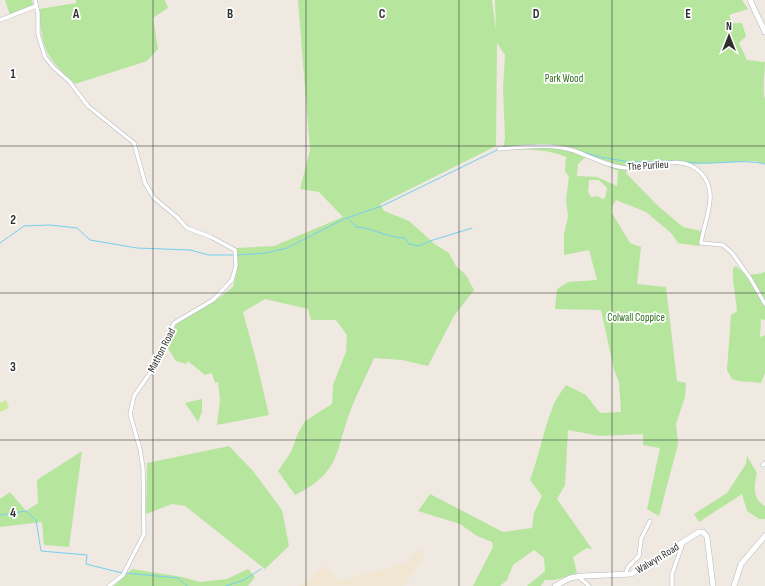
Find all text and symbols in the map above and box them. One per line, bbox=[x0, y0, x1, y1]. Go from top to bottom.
text: A bbox=[72, 6, 80, 22]
text: B bbox=[227, 6, 233, 22]
text: C bbox=[379, 6, 386, 22]
text: D bbox=[533, 6, 540, 22]
text: E bbox=[685, 6, 691, 22]
north arrow bbox=[709, 16, 749, 56]
text: N bbox=[726, 20, 732, 33]
text: 1 bbox=[10, 66, 16, 82]
park label: Park Wood bbox=[545, 72, 584, 85]
street label: The Purlieu bbox=[627, 158, 669, 173]
text: 2 bbox=[10, 212, 16, 228]
park label: Colwall Coppice bbox=[607, 311, 665, 324]
street label: Mathon Road bbox=[145, 325, 178, 375]
text: 3 bbox=[10, 359, 16, 375]
text: 4 bbox=[10, 505, 16, 521]
street label: Walwyn Road bbox=[633, 540, 682, 576]

